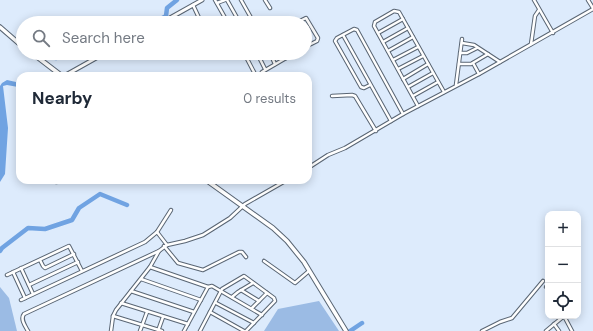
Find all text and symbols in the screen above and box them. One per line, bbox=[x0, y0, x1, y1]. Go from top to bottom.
search box bbox=[16, 16, 312, 60]
icon: search bbox=[30, 27, 52, 49]
text: Search here bbox=[62, 28, 145, 48]
text: Nearby bbox=[32, 87, 92, 109]
text: 0 results bbox=[243, 90, 296, 107]
map controls bbox=[545, 211, 581, 319]
button: + bbox=[545, 211, 581, 247]
button: − bbox=[545, 247, 581, 283]
button: locate bbox=[545, 283, 581, 319]

